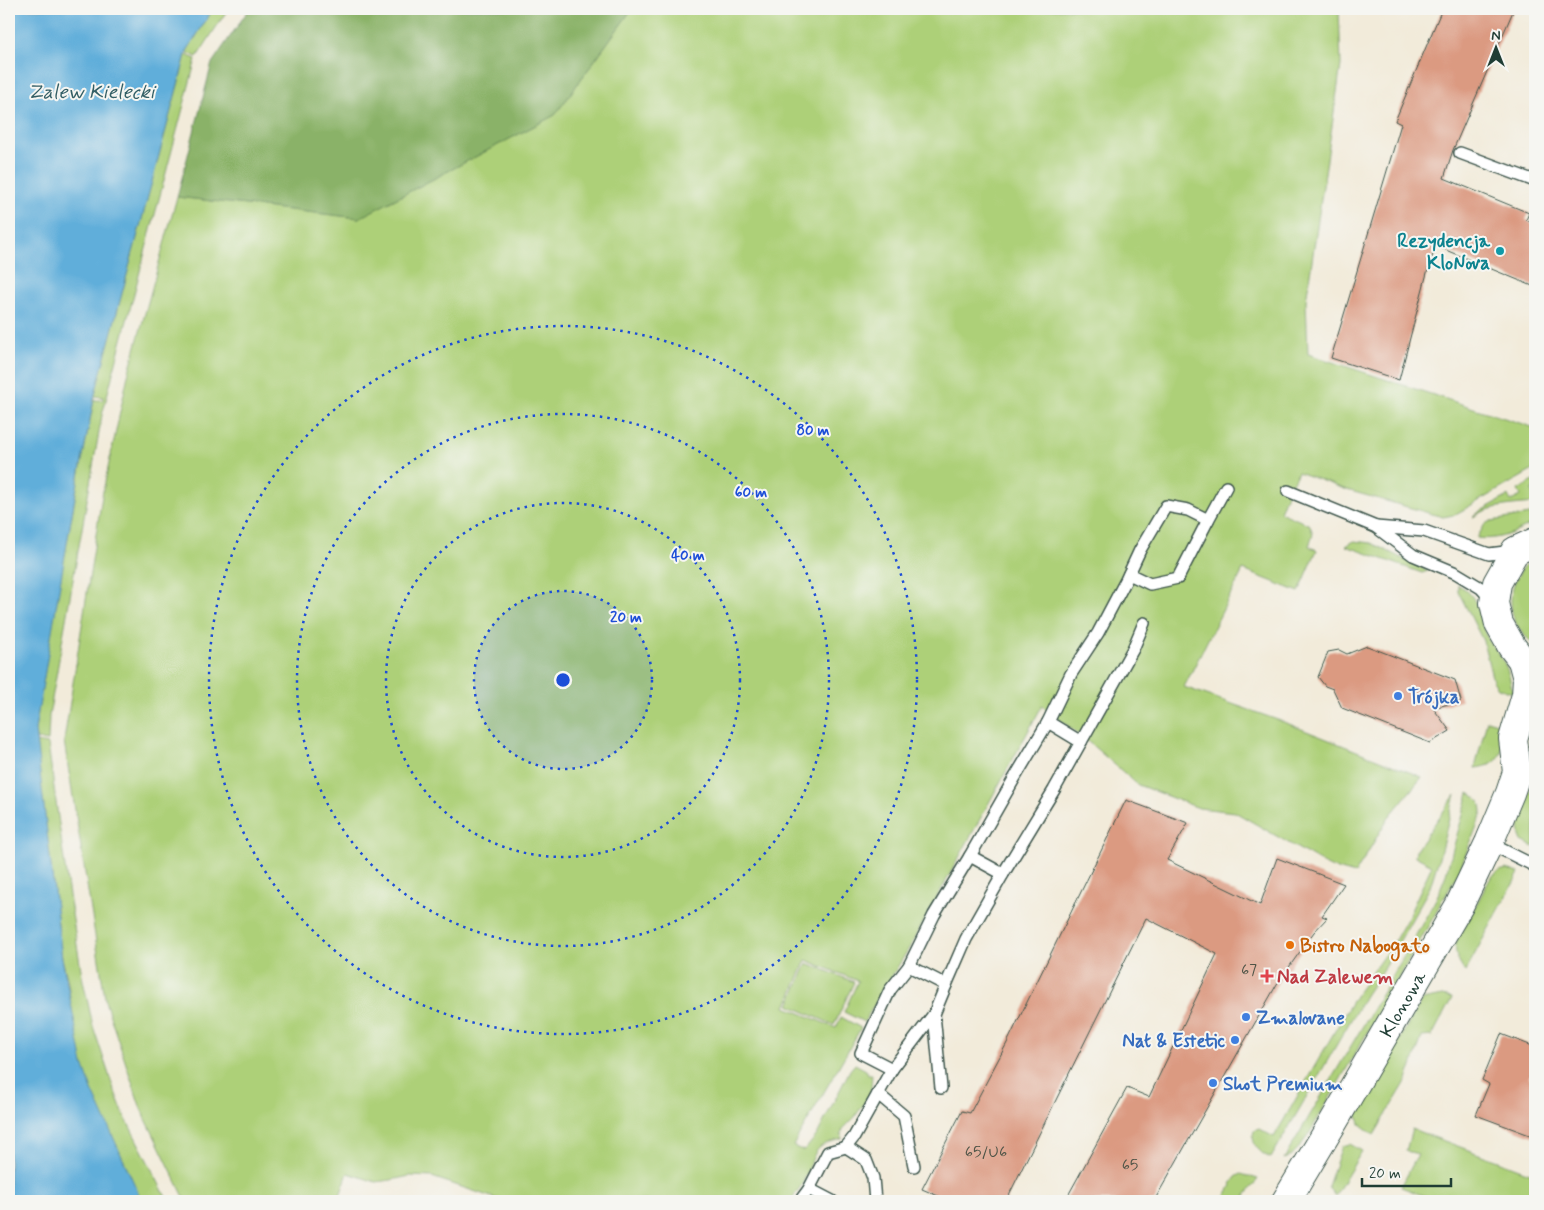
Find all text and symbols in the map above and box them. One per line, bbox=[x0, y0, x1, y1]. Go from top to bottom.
north arrow bbox=[1472, 22, 1522, 72]
text: N bbox=[1491, 27, 1501, 45]
water label: Zalew Kielecki bbox=[28, 79, 157, 106]
place label: Rezydencja KloNova bbox=[1397, 229, 1491, 276]
marker: Rezydencja KloNova bbox=[1494, 245, 1506, 257]
text: 80 m bbox=[796, 421, 830, 441]
text: 60 m bbox=[735, 483, 767, 503]
text: 40 m bbox=[671, 546, 705, 566]
text: 20 m bbox=[610, 608, 642, 628]
centre of rings bbox=[554, 671, 572, 689]
place label: Trójka bbox=[1408, 685, 1460, 710]
marker: Trójka bbox=[1392, 690, 1404, 702]
place label: Bistro Nabogato bbox=[1300, 934, 1430, 962]
marker: Bistro Nabogato bbox=[1284, 939, 1296, 951]
house number: 67 bbox=[1241, 960, 1257, 981]
place label: Nad Zalewem bbox=[1277, 965, 1394, 990]
street label: Klonowa bbox=[1374, 966, 1433, 1042]
marker: Nad Zalewem bbox=[1261, 970, 1273, 982]
place label: Zmalovane bbox=[1256, 1006, 1345, 1031]
marker: Zmalovane bbox=[1240, 1011, 1252, 1023]
place label: Nat & Estetic bbox=[1122, 1029, 1225, 1054]
marker: Nat & Estetic bbox=[1229, 1034, 1241, 1046]
place label: Shot Premium bbox=[1223, 1072, 1343, 1097]
marker: Shot Premium bbox=[1207, 1077, 1219, 1089]
house number: 65/U6 bbox=[965, 1142, 1007, 1163]
house number: 65 bbox=[1122, 1155, 1138, 1176]
scale bar bbox=[1362, 1155, 1450, 1187]
text: 20 m bbox=[1369, 1164, 1401, 1184]

